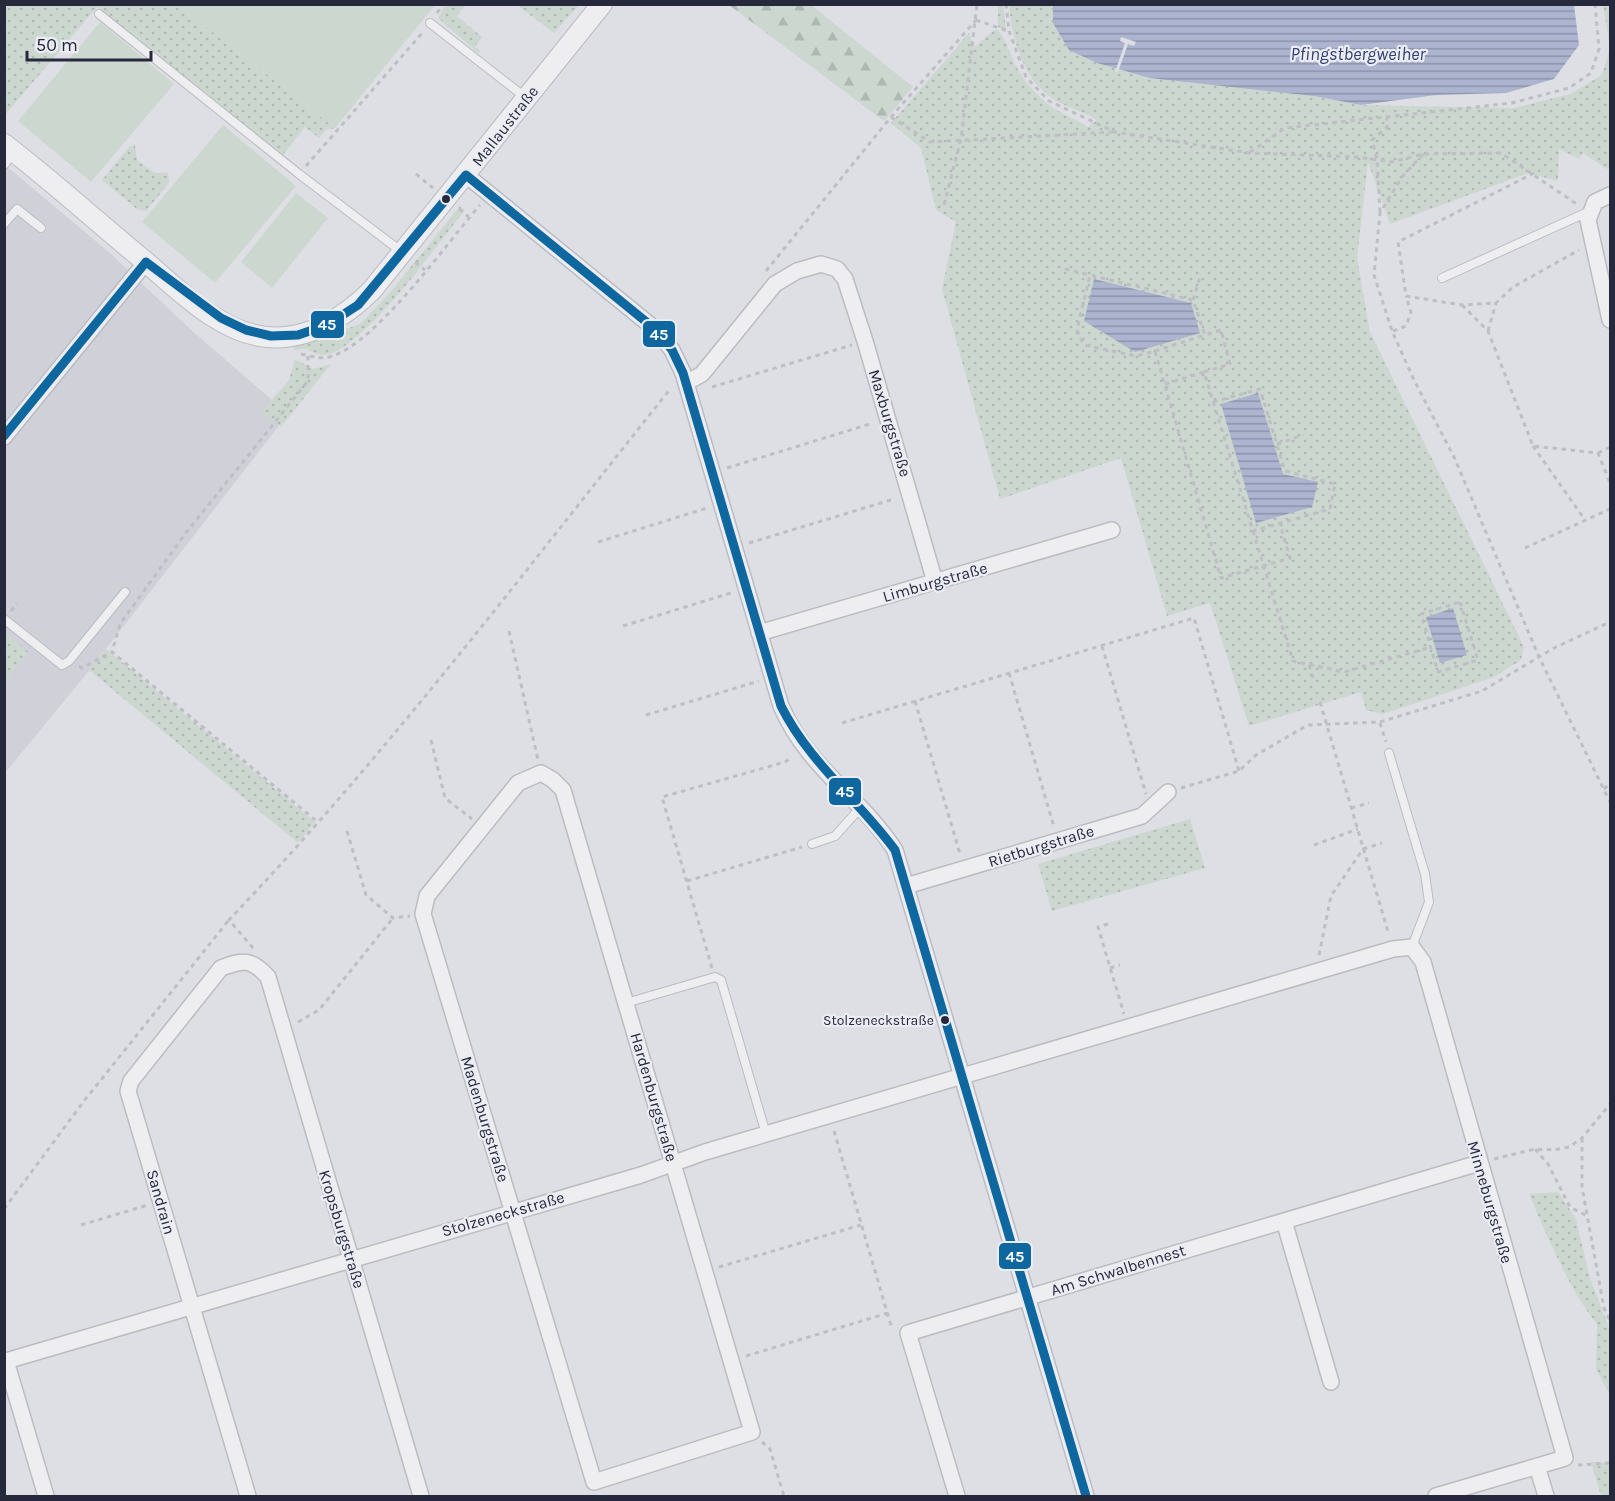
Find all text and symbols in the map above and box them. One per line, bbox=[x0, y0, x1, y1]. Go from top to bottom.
scale bar bbox=[27, 24, 152, 62]
text: 50 m bbox=[36, 34, 78, 56]
water label: Pfingstbergweiher bbox=[1291, 43, 1426, 65]
street label: Mallaustraße bbox=[468, 82, 542, 170]
unlabelled marker bbox=[440, 193, 452, 205]
line badge: 45 bbox=[310, 310, 345, 339]
text: 45 bbox=[318, 315, 336, 334]
line badge: 45 bbox=[642, 320, 676, 348]
text: 45 bbox=[650, 325, 668, 344]
street label: Maxburgstraße bbox=[865, 367, 915, 479]
street label: Limburgstraße bbox=[880, 558, 990, 606]
line badge: 45 bbox=[828, 777, 862, 806]
text: 45 bbox=[836, 782, 854, 801]
street label: Rietburgstraße bbox=[986, 821, 1096, 871]
place label: Stolzeneckstraße bbox=[823, 1012, 934, 1029]
marker: Stolzeneckstraße bbox=[939, 1014, 951, 1026]
street label: Hardenburgstraße bbox=[626, 1030, 682, 1164]
street label: Madenburgstraße bbox=[457, 1054, 513, 1184]
street label: Minneburgstraße bbox=[1463, 1139, 1517, 1265]
street label: Sandrain bbox=[143, 1167, 179, 1237]
street label: Kropsburgstraße bbox=[315, 1168, 369, 1290]
street label: Stolzeneckstraße bbox=[439, 1187, 567, 1241]
street label: Am Schwalbennest bbox=[1048, 1240, 1188, 1300]
line badge: 45 bbox=[998, 1242, 1032, 1270]
text: 45 bbox=[1006, 1247, 1024, 1266]

